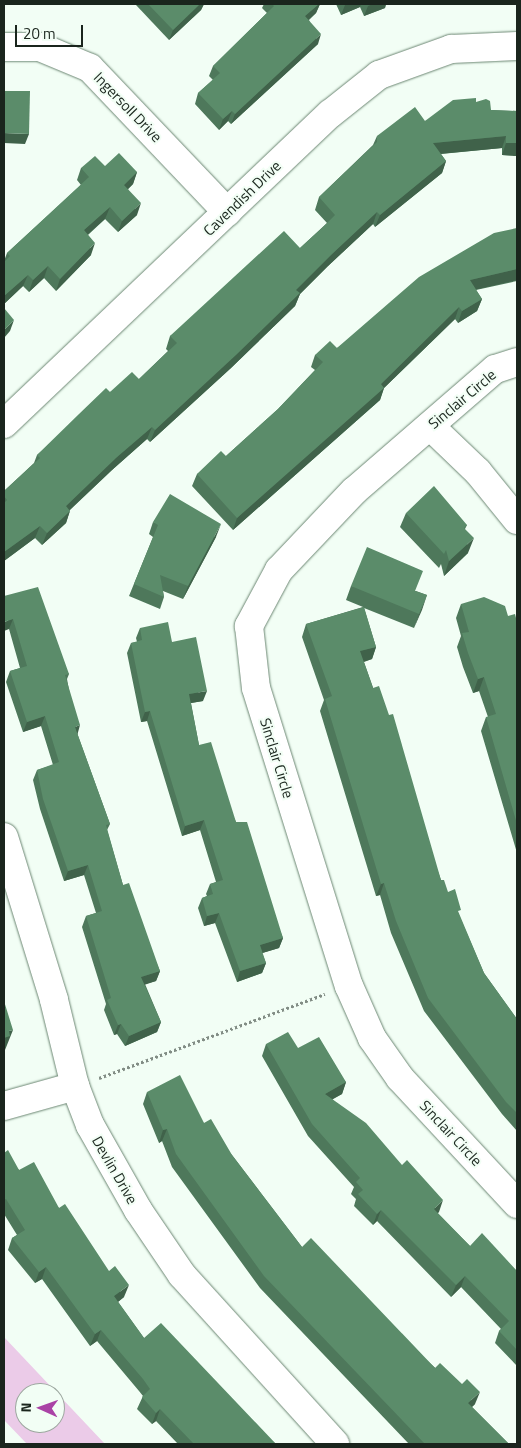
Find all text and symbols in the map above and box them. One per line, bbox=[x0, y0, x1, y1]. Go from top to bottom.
scale bar bbox=[18, 15, 85, 47]
text: 20 m bbox=[23, 22, 56, 45]
street label: Ingersoll Drive bbox=[90, 68, 166, 146]
street label: Cavendish Drive bbox=[200, 157, 284, 239]
street label: Sinclair Circle bbox=[424, 365, 500, 433]
street label: Sinclair Circle bbox=[256, 716, 298, 800]
street label: Sinclair Circle bbox=[416, 1097, 486, 1169]
street label: Devlin Drive bbox=[88, 1133, 142, 1207]
north arrow bbox=[15, 1383, 65, 1433]
text: N bbox=[15, 1402, 36, 1413]

